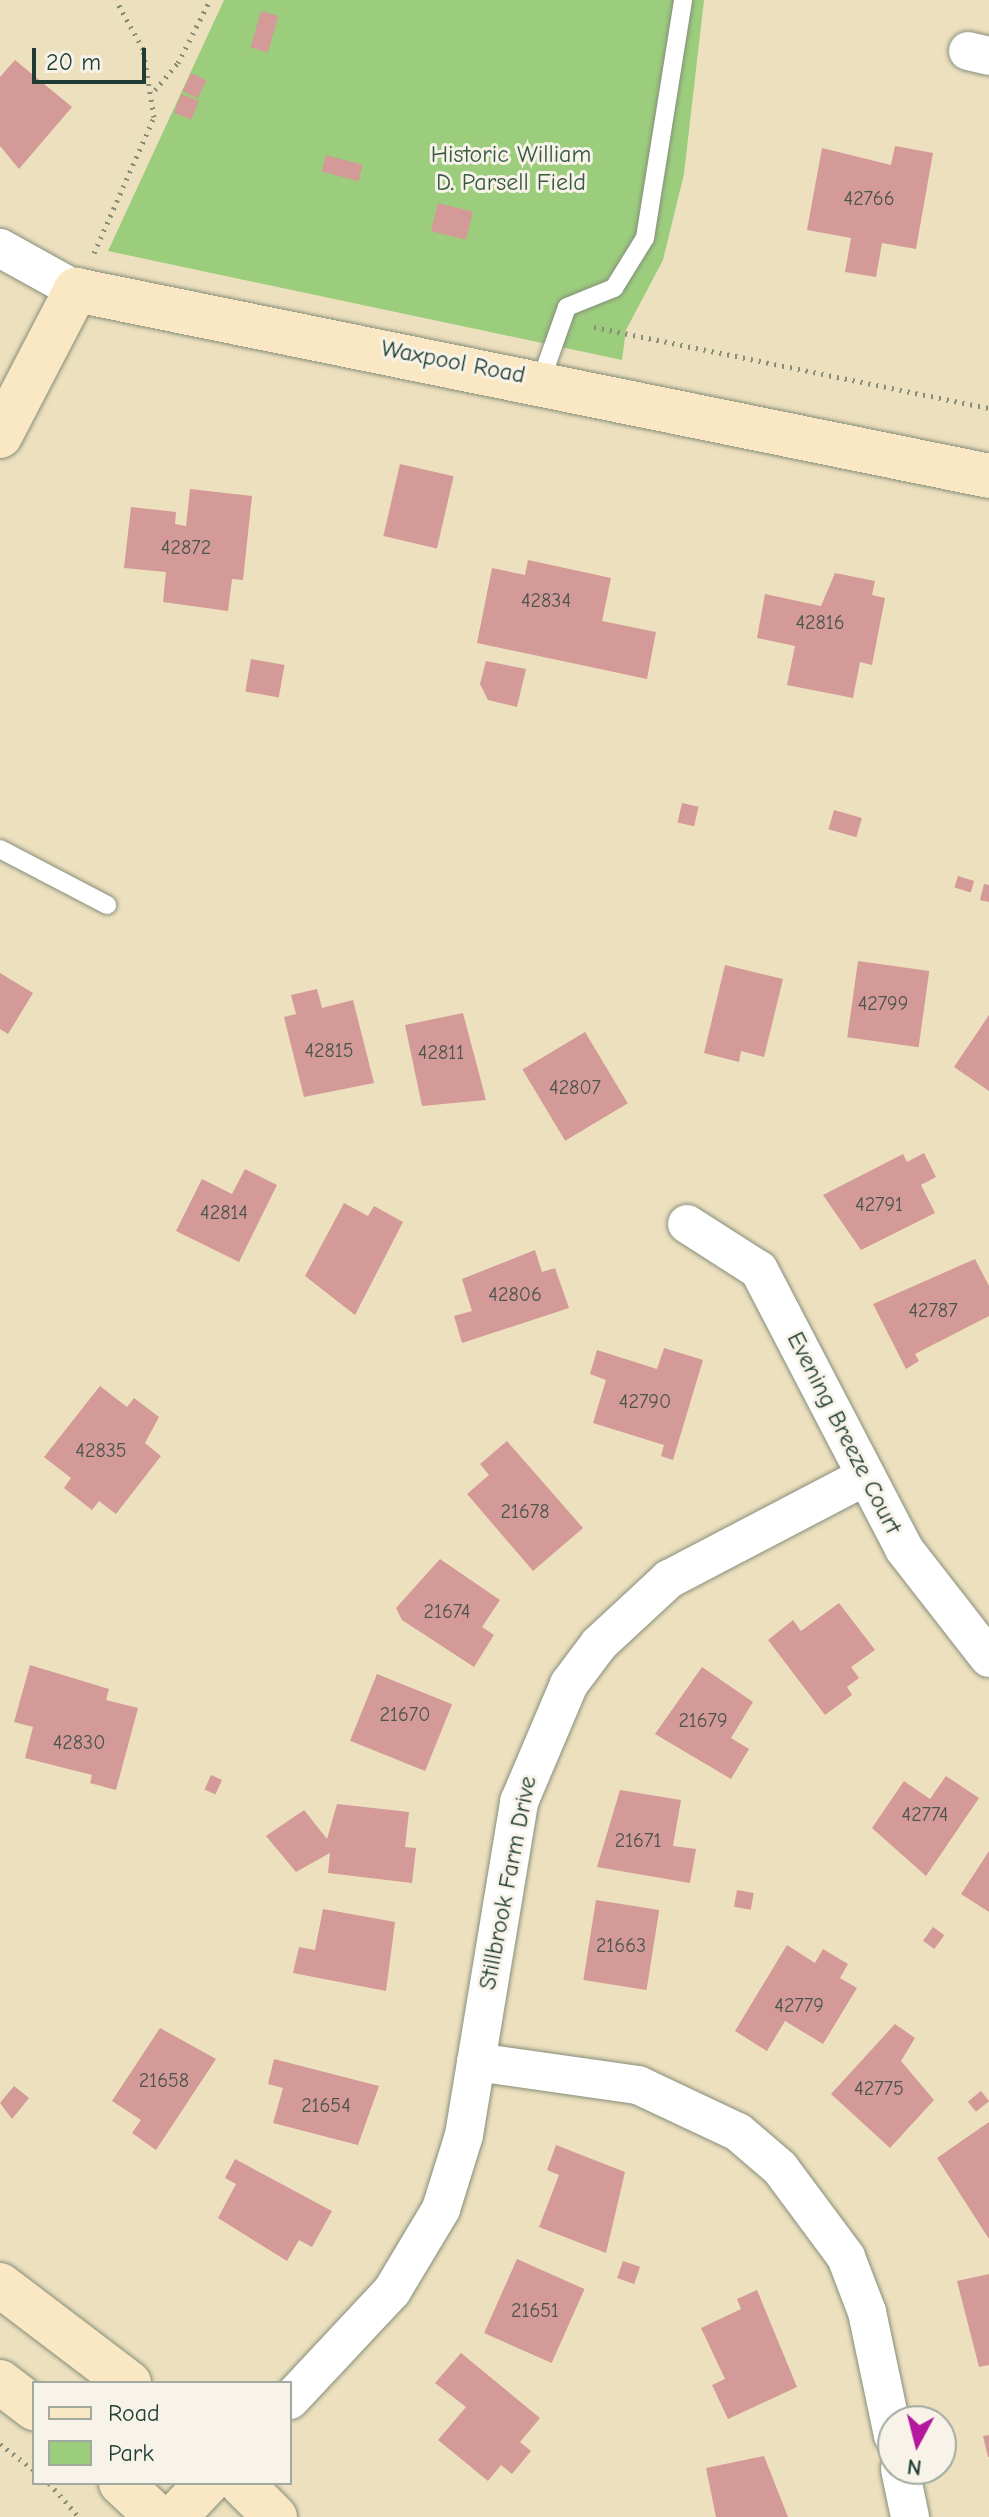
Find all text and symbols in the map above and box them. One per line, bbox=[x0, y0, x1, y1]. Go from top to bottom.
scale bar bbox=[36, 32, 150, 82]
text: 20 m bbox=[46, 48, 101, 76]
park label: Historic William D. Parsell Field bbox=[431, 141, 591, 197]
house number: 42766 bbox=[843, 186, 895, 210]
street label: Waxpool Road bbox=[379, 334, 527, 390]
house number: 42872 bbox=[161, 535, 211, 559]
house number: 42834 bbox=[521, 588, 571, 612]
house number: 42816 bbox=[795, 610, 845, 634]
house number: 42799 bbox=[858, 991, 908, 1015]
house number: 42815 bbox=[304, 1038, 354, 1062]
house number: 42811 bbox=[418, 1040, 464, 1064]
house number: 42807 bbox=[549, 1075, 601, 1099]
house number: 42791 bbox=[855, 1192, 903, 1216]
house number: 42814 bbox=[200, 1200, 248, 1224]
house number: 42806 bbox=[488, 1282, 542, 1306]
house number: 42787 bbox=[908, 1298, 958, 1322]
street label: Evening Breeze Court bbox=[781, 1327, 907, 1539]
house number: 42790 bbox=[619, 1389, 671, 1413]
house number: 42835 bbox=[75, 1438, 127, 1462]
house number: 21678 bbox=[501, 1499, 549, 1523]
house number: 21674 bbox=[424, 1599, 470, 1623]
house number: 21670 bbox=[380, 1702, 430, 1726]
house number: 21679 bbox=[678, 1708, 728, 1732]
house number: 42830 bbox=[53, 1730, 105, 1754]
street label: Stillbrook Farm Drive bbox=[473, 1774, 543, 1992]
house number: 42774 bbox=[901, 1802, 949, 1826]
house number: 21671 bbox=[615, 1828, 661, 1852]
house number: 21663 bbox=[596, 1933, 646, 1957]
house number: 42779 bbox=[774, 1993, 824, 2017]
house number: 21658 bbox=[139, 2068, 189, 2092]
house number: 42775 bbox=[854, 2076, 904, 2100]
house number: 21654 bbox=[301, 2093, 351, 2117]
house number: 21651 bbox=[511, 2298, 559, 2322]
legend bbox=[32, 2381, 292, 2485]
text: Road bbox=[108, 2399, 160, 2427]
north arrow bbox=[877, 2405, 957, 2485]
text: Park bbox=[108, 2439, 154, 2467]
text: N bbox=[906, 2453, 923, 2481]

